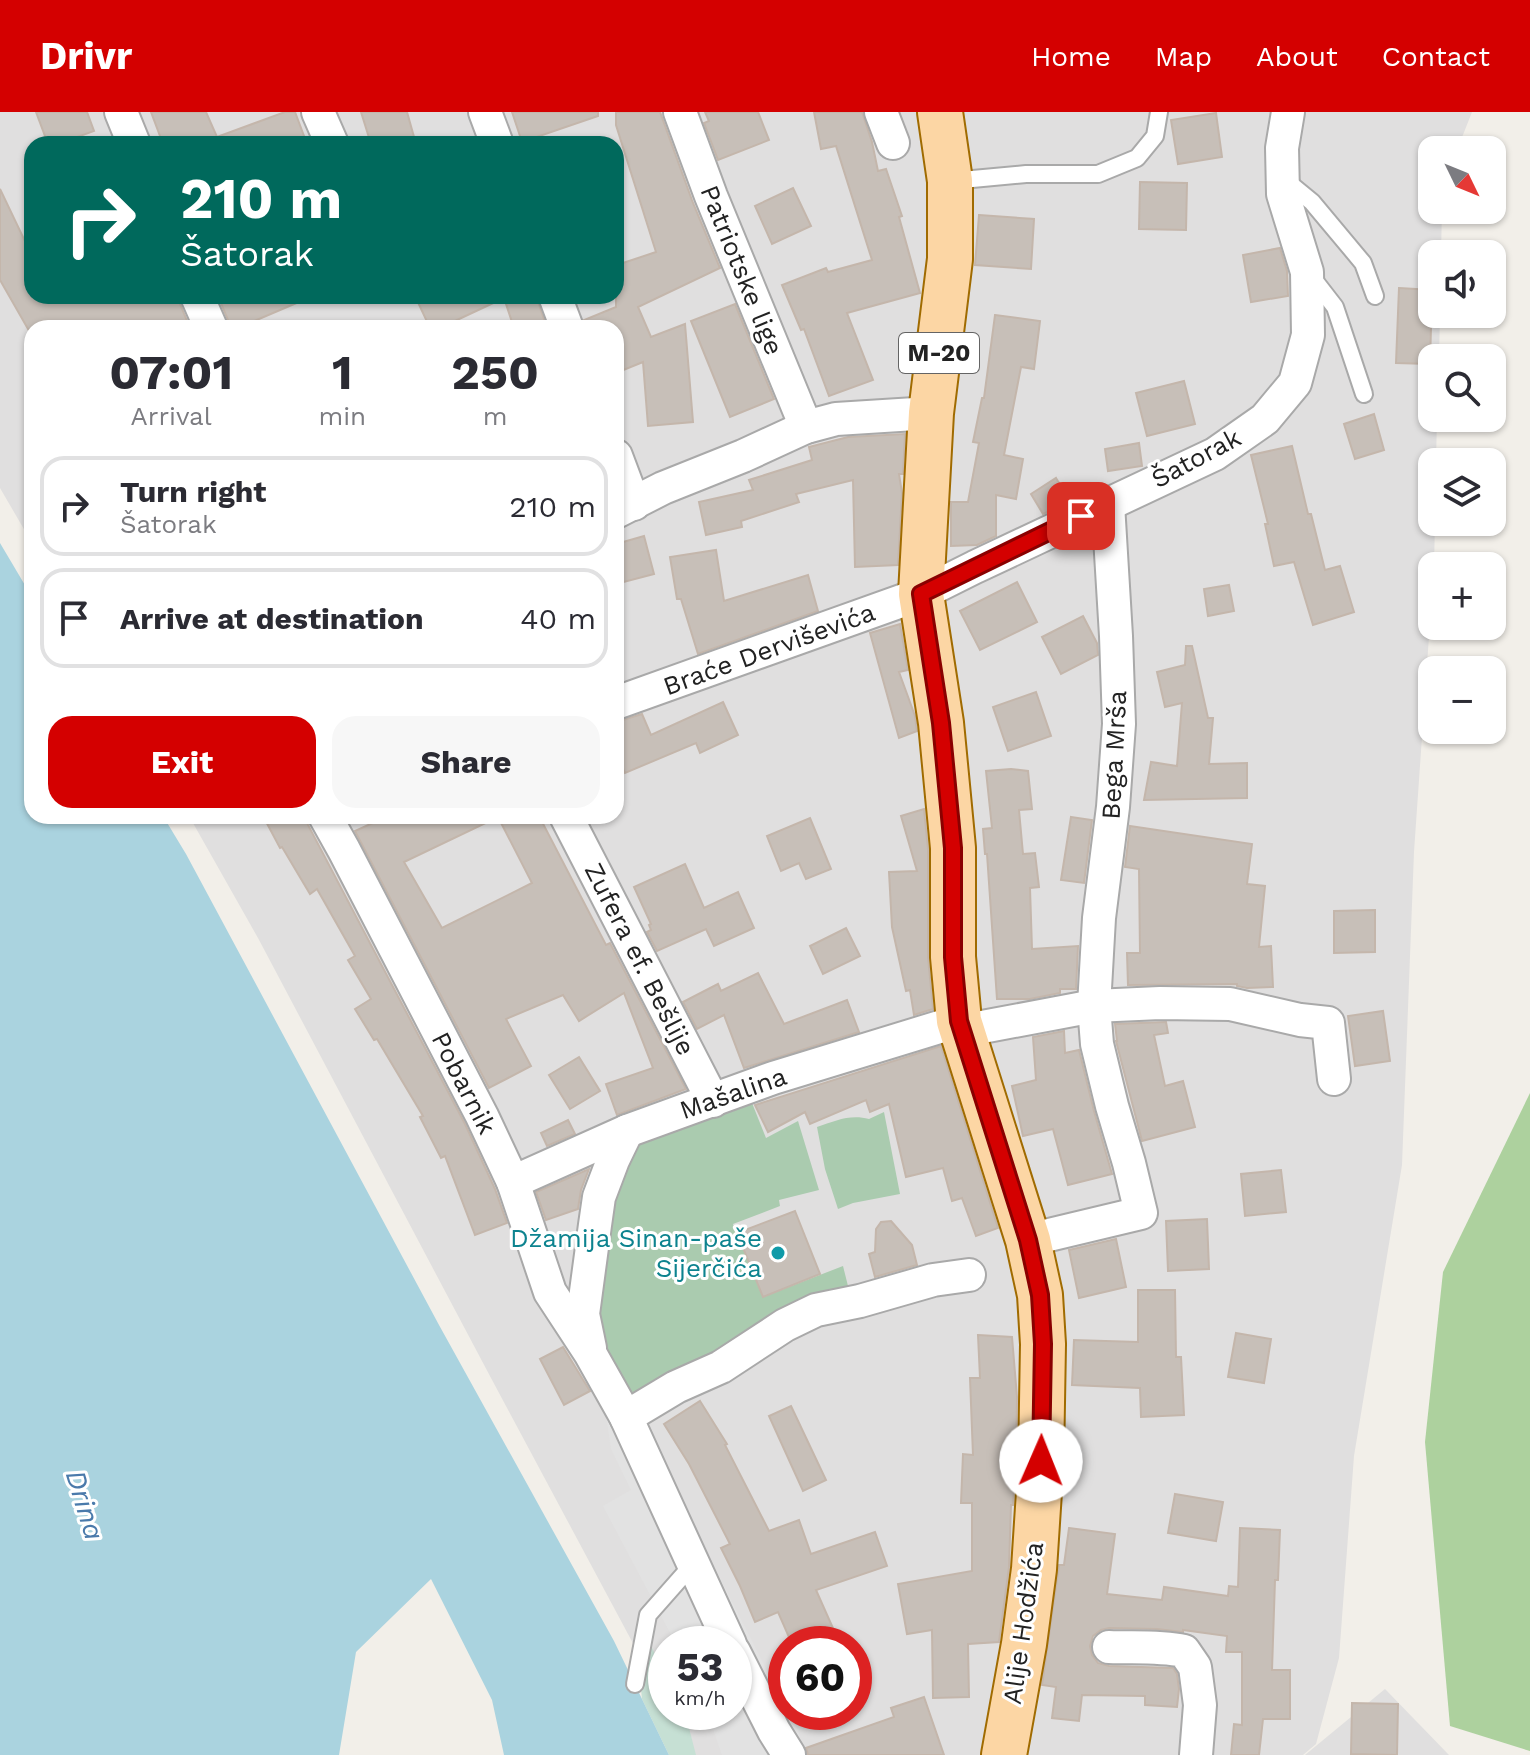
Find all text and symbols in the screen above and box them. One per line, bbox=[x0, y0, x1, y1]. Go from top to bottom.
text: Drivr bbox=[40, 34, 132, 78]
text: Home bbox=[1031, 40, 1111, 73]
text: Map bbox=[1155, 40, 1212, 73]
text: About bbox=[1256, 40, 1338, 73]
text: Contact bbox=[1382, 40, 1490, 73]
north arrow bbox=[1418, 136, 1506, 224]
map controls bbox=[1418, 136, 1506, 744]
text: 210 m bbox=[180, 166, 342, 232]
icon: right bbox=[48, 168, 152, 272]
street label: Patriotske lige bbox=[694, 181, 790, 359]
text: Šatorak bbox=[180, 233, 314, 275]
button: sound bbox=[1418, 240, 1506, 328]
road number: M-20 bbox=[899, 333, 979, 373]
text: 07:01 bbox=[109, 344, 233, 401]
text: 1 bbox=[332, 344, 353, 401]
text: 250 bbox=[451, 344, 539, 401]
button: search bbox=[1418, 344, 1506, 432]
text: Arrival bbox=[131, 401, 212, 431]
text: min bbox=[318, 401, 366, 431]
text: m bbox=[483, 401, 507, 431]
street label: Šatorak bbox=[1146, 422, 1246, 494]
button: layers bbox=[1418, 448, 1506, 536]
text: Turn right bbox=[120, 474, 266, 509]
pin bbox=[1047, 482, 1115, 550]
icon: right bbox=[52, 484, 96, 528]
text: 210 m bbox=[509, 489, 596, 524]
icon: arrive bbox=[1059, 494, 1103, 538]
text: Šatorak bbox=[120, 509, 217, 539]
button: + bbox=[1418, 552, 1506, 640]
icon: arrive bbox=[52, 596, 96, 640]
street label: Braće Derviševića bbox=[659, 597, 879, 701]
text: Arrive at destination bbox=[120, 601, 424, 636]
text: 40 m bbox=[520, 601, 596, 636]
button: − bbox=[1418, 656, 1506, 744]
street label: Bega Mrša bbox=[1096, 689, 1132, 820]
button: Exit bbox=[48, 716, 316, 808]
button: Share bbox=[332, 716, 600, 808]
street label: Zufera ef. Bešlije bbox=[579, 858, 701, 1060]
street label: Pobarnik bbox=[426, 1027, 503, 1139]
street label: Mašalina bbox=[676, 1061, 791, 1125]
place label: Džamija Sinan-paše Sijerčića bbox=[510, 1223, 762, 1283]
marker: Džamija Sinan-paše Sijerčića bbox=[769, 1244, 787, 1262]
position arrow bbox=[999, 1419, 1083, 1503]
water label: Drina bbox=[59, 1466, 111, 1544]
street label: Alije Hodžića bbox=[997, 1540, 1049, 1706]
speed limit sign: 60 bbox=[768, 1626, 872, 1730]
text: 53 bbox=[676, 1644, 724, 1691]
text: km/h bbox=[674, 1686, 726, 1710]

